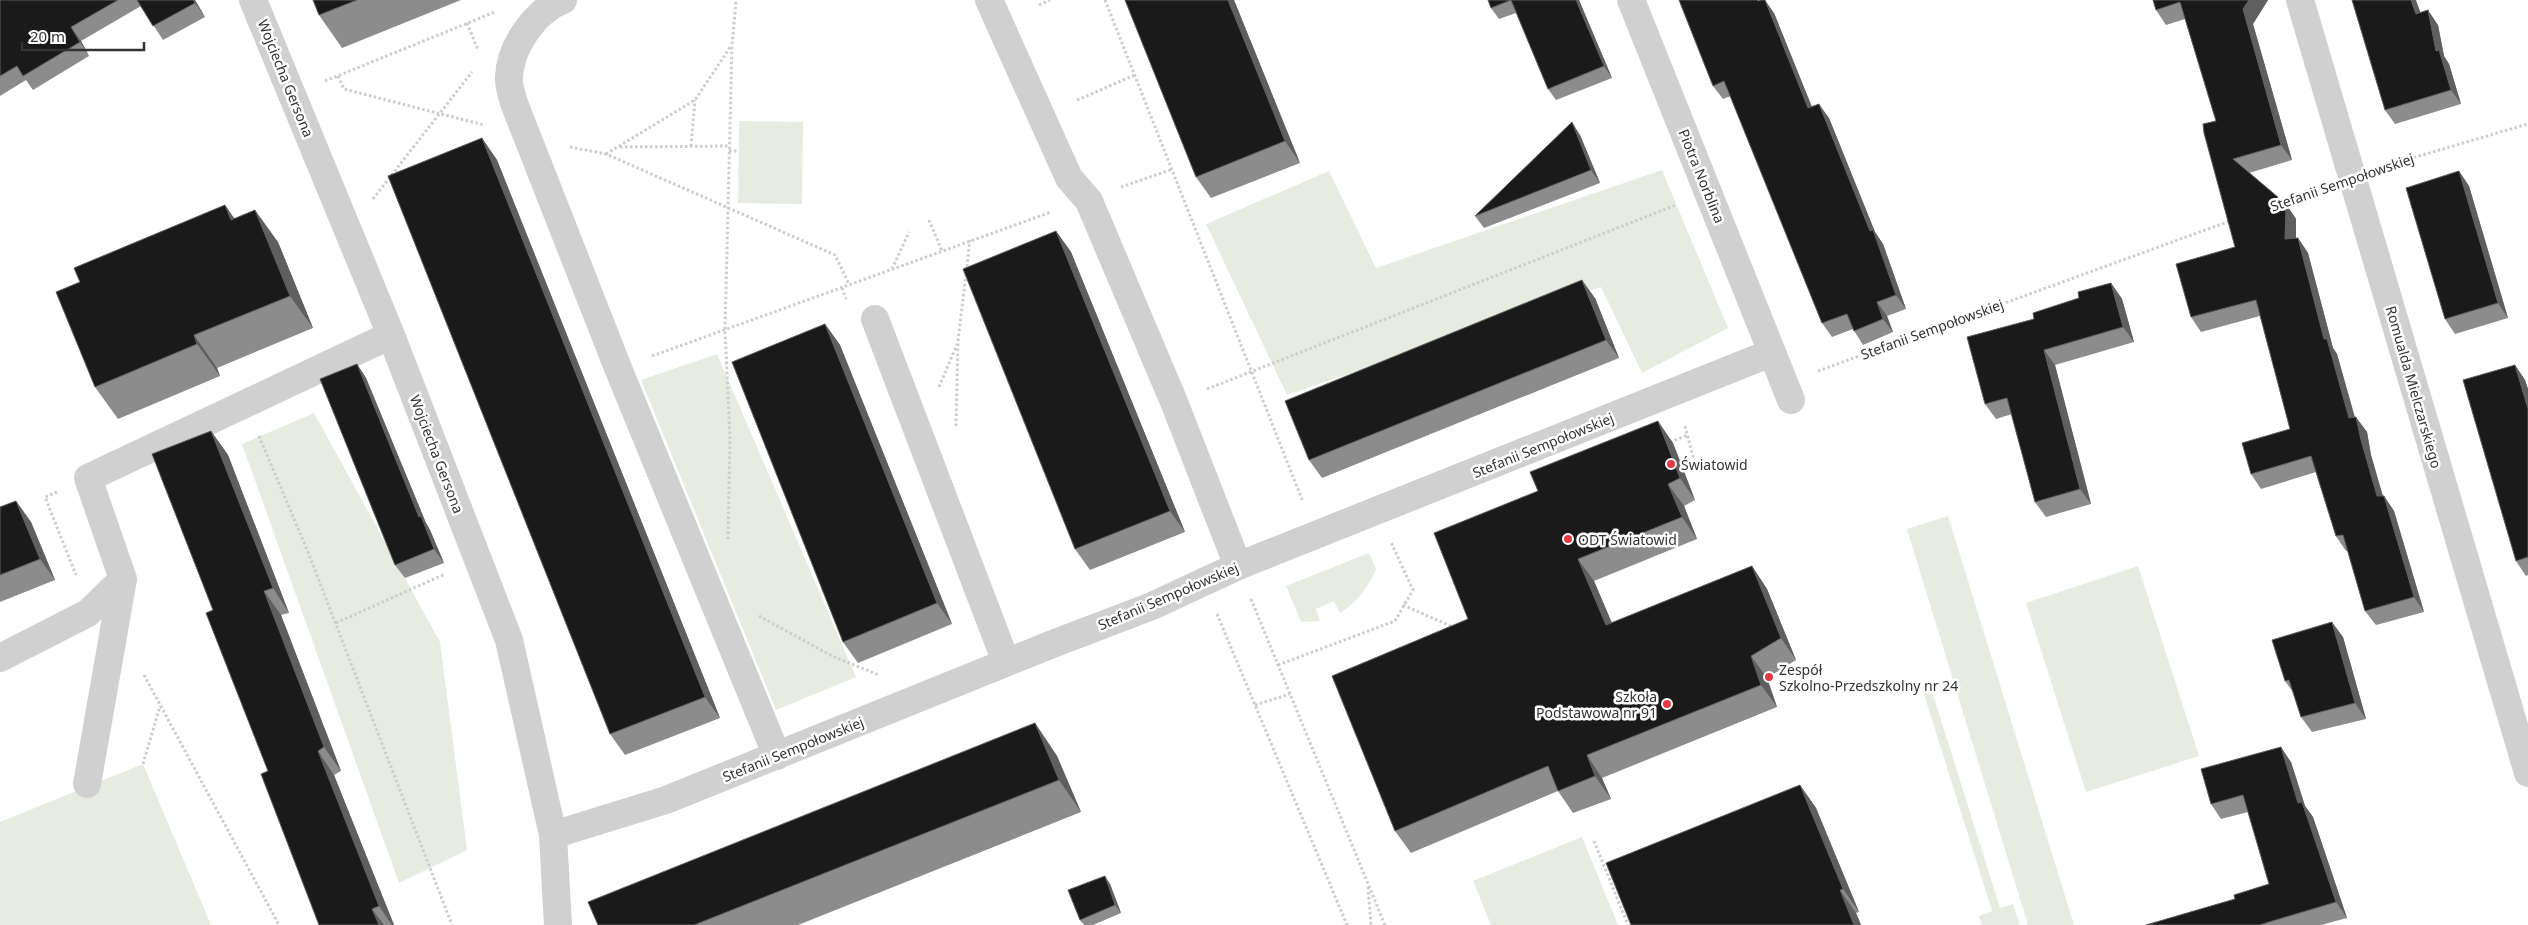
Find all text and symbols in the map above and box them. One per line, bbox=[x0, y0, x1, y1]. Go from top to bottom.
street label: Wojciecha Gersona bbox=[254, 16, 318, 140]
scale bar bbox=[22, 20, 145, 52]
text: 20 m bbox=[30, 26, 65, 46]
street label: Piotra Norblina bbox=[1674, 126, 1730, 226]
street label: Stefanii Sempołowskiej bbox=[2268, 148, 2416, 216]
street label: Stefanii Sempołowskiej bbox=[1858, 294, 2006, 364]
street label: Romualda Mielczarskiego bbox=[2382, 304, 2446, 470]
street label: Wojciecha Gersona bbox=[406, 392, 468, 516]
street label: Stefanii Sempołowskiej bbox=[1470, 408, 1616, 482]
place label: Światowid bbox=[1681, 455, 1748, 474]
marker: Światowid bbox=[1665, 458, 1677, 470]
place label: ODT Światowid bbox=[1578, 530, 1677, 549]
marker: ODT Światowid bbox=[1562, 533, 1574, 545]
street label: Stefanii Sempołowskiej bbox=[1095, 558, 1241, 634]
place label: Zespół Szkolno-Przedszkolny nr 24 bbox=[1779, 660, 1958, 695]
marker: Zespół Szkolno-Przedszkolny nr 24 bbox=[1763, 671, 1775, 683]
place label: Szkoła Podstawowa nr 91 bbox=[1536, 687, 1657, 722]
marker: Szkoła Podstawowa nr 91 bbox=[1661, 698, 1673, 710]
street label: Stefanii Sempołowskiej bbox=[720, 712, 866, 786]

